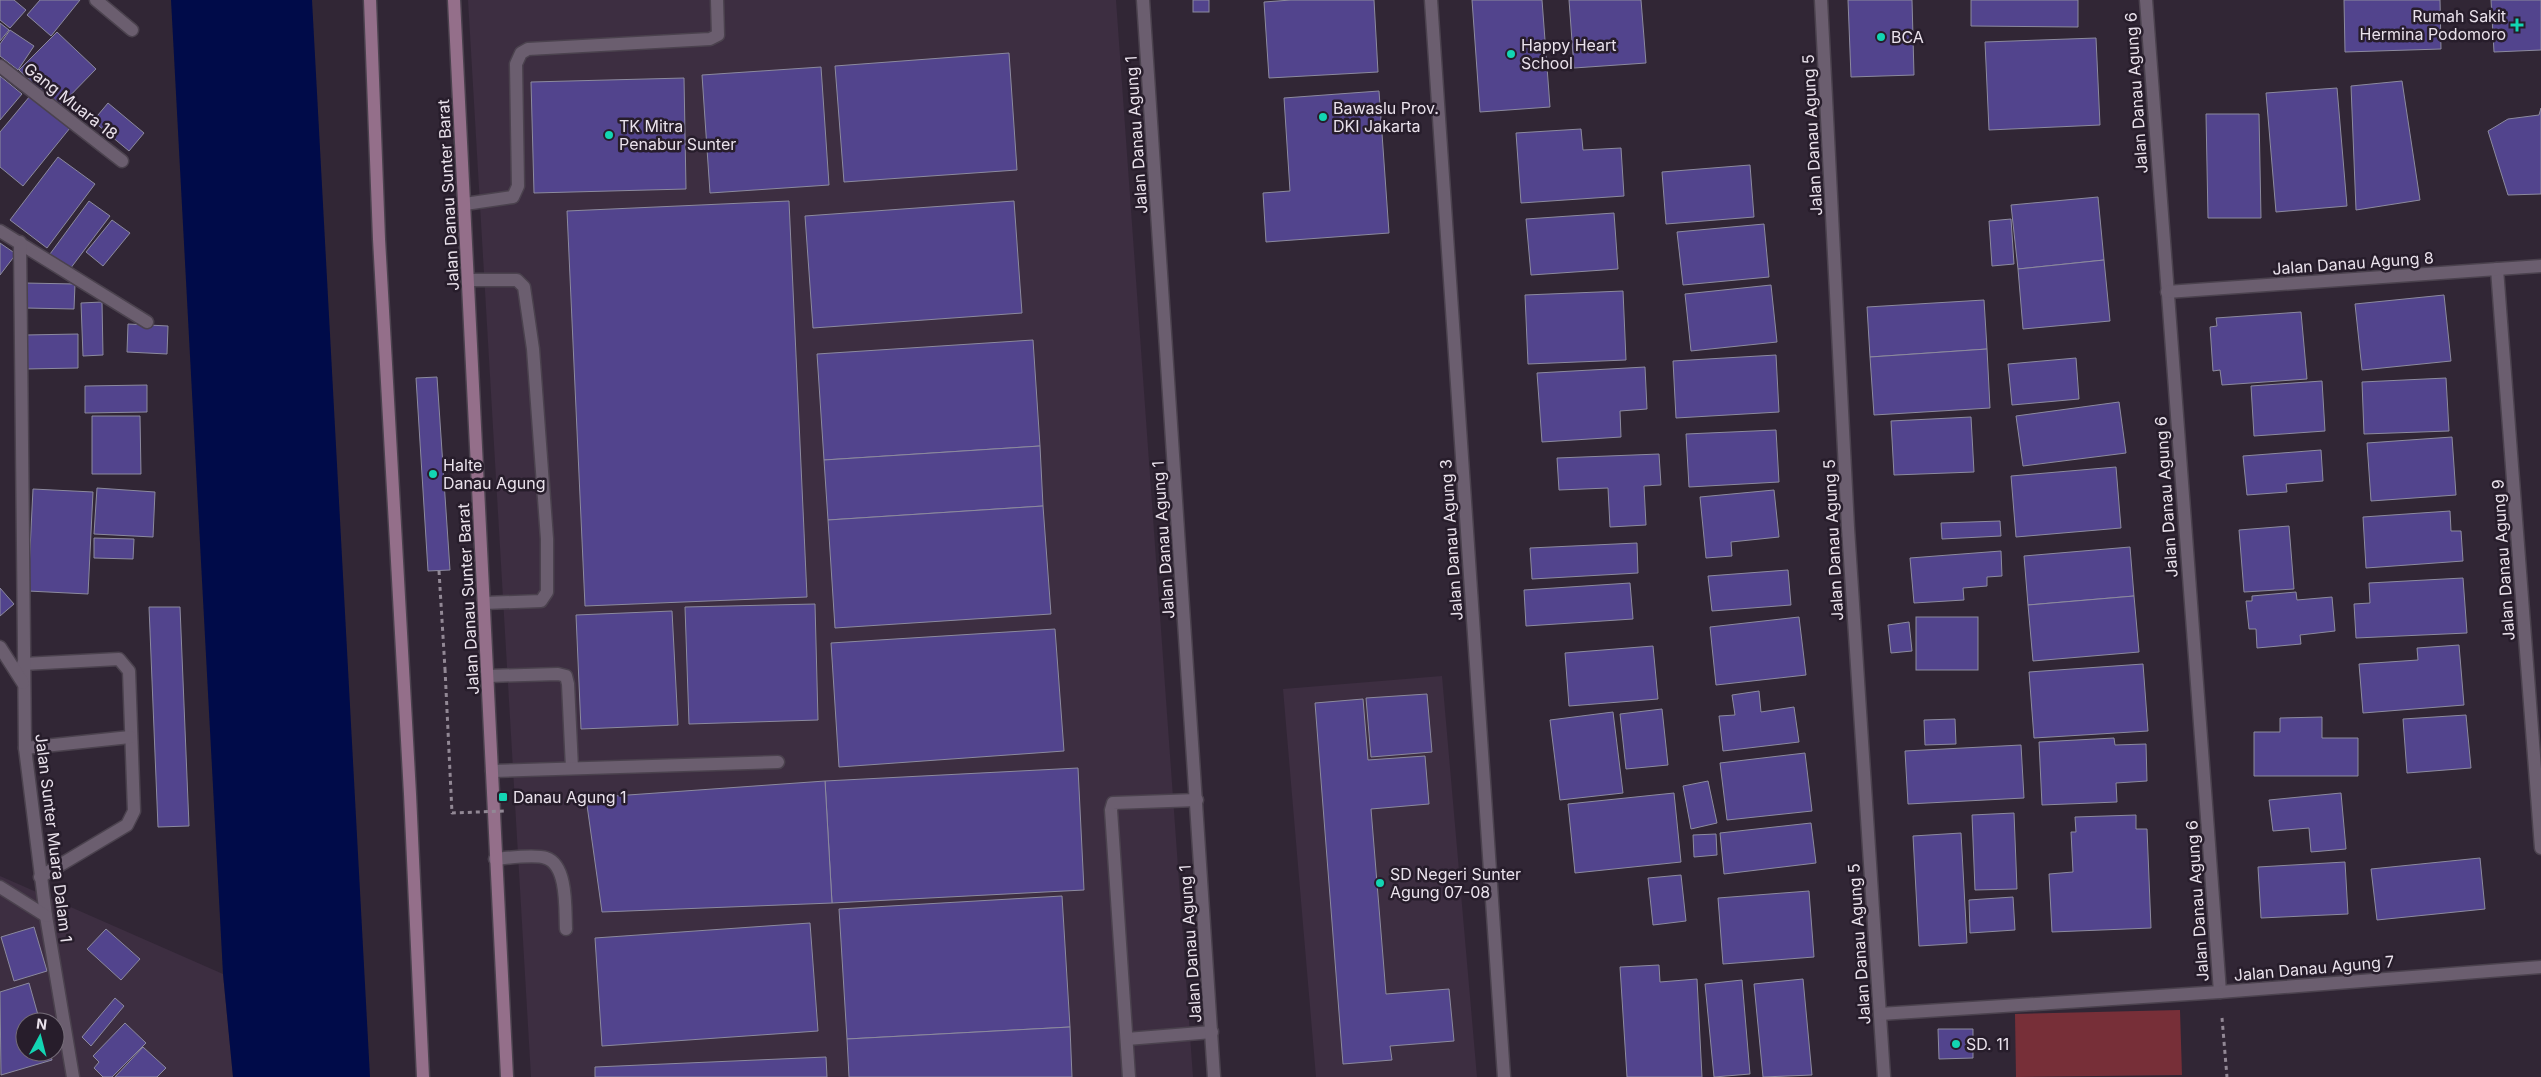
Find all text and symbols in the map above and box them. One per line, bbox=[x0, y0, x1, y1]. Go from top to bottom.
place label: Rumah Sakit Hermina Podomoro bbox=[2360, 6, 2506, 44]
street label: Jalan Danau Agung 6 bbox=[2120, 12, 2152, 174]
marker: Rumah Sakit Hermina Podomoro bbox=[2510, 18, 2524, 32]
place label: BCA bbox=[1891, 27, 1924, 47]
marker: BCA bbox=[1875, 31, 1887, 43]
place label: Happy Heart School bbox=[1521, 35, 1617, 73]
marker: Happy Heart School bbox=[1505, 48, 1517, 60]
street label: Jalan Danau Agung 5 bbox=[1798, 54, 1826, 216]
street label: Jalan Danau Agung 1 bbox=[1120, 55, 1152, 215]
street label: Gang Muara 18 bbox=[20, 58, 122, 144]
place label: Bawaslu Prov. DKI Jakarta bbox=[1333, 98, 1439, 136]
street label: Jalan Danau Sunter Barat bbox=[433, 99, 463, 291]
marker: Bawaslu Prov. DKI Jakarta bbox=[1317, 111, 1329, 123]
place label: TK Mitra Penabur Sunter bbox=[619, 116, 736, 154]
marker: TK Mitra Penabur Sunter bbox=[603, 129, 615, 141]
street label: Jalan Danau Agung 8 bbox=[2272, 247, 2434, 279]
street label: Jalan Danau Agung 6 bbox=[2150, 416, 2182, 578]
place label: Halte Danau Agung bbox=[443, 455, 546, 493]
street label: Jalan Danau Agung 3 bbox=[1435, 459, 1467, 621]
street label: Jalan Danau Agung 5 bbox=[1819, 459, 1847, 621]
street label: Jalan Danau Agung 1 bbox=[1147, 460, 1179, 620]
marker: Halte Danau Agung bbox=[427, 468, 439, 480]
street label: Jalan Danau Agung 9 bbox=[2487, 479, 2519, 641]
street label: Jalan Danau Sunter Barat bbox=[453, 503, 483, 695]
street label: Jalan Sunter Muara Dalam 1 bbox=[31, 733, 77, 943]
place label: Danau Agung 1 bbox=[513, 787, 627, 807]
marker: Danau Agung 1 bbox=[497, 791, 509, 803]
street label: Jalan Danau Agung 6 bbox=[2181, 820, 2213, 982]
street label: Jalan Danau Agung 5 bbox=[1843, 863, 1875, 1025]
street label: Jalan Danau Agung 1 bbox=[1174, 864, 1206, 1024]
place label: SD Negeri Sunter Agung 07-08 bbox=[1390, 864, 1521, 902]
marker: SD Negeri Sunter Agung 07-08 bbox=[1374, 877, 1386, 889]
street label: Jalan Danau Agung 7 bbox=[2233, 951, 2395, 985]
north arrow bbox=[15, 1012, 65, 1062]
text: N bbox=[35, 1015, 48, 1033]
place label: SD. 11 bbox=[1966, 1034, 2009, 1054]
marker: SD. 11 bbox=[1950, 1038, 1962, 1050]

